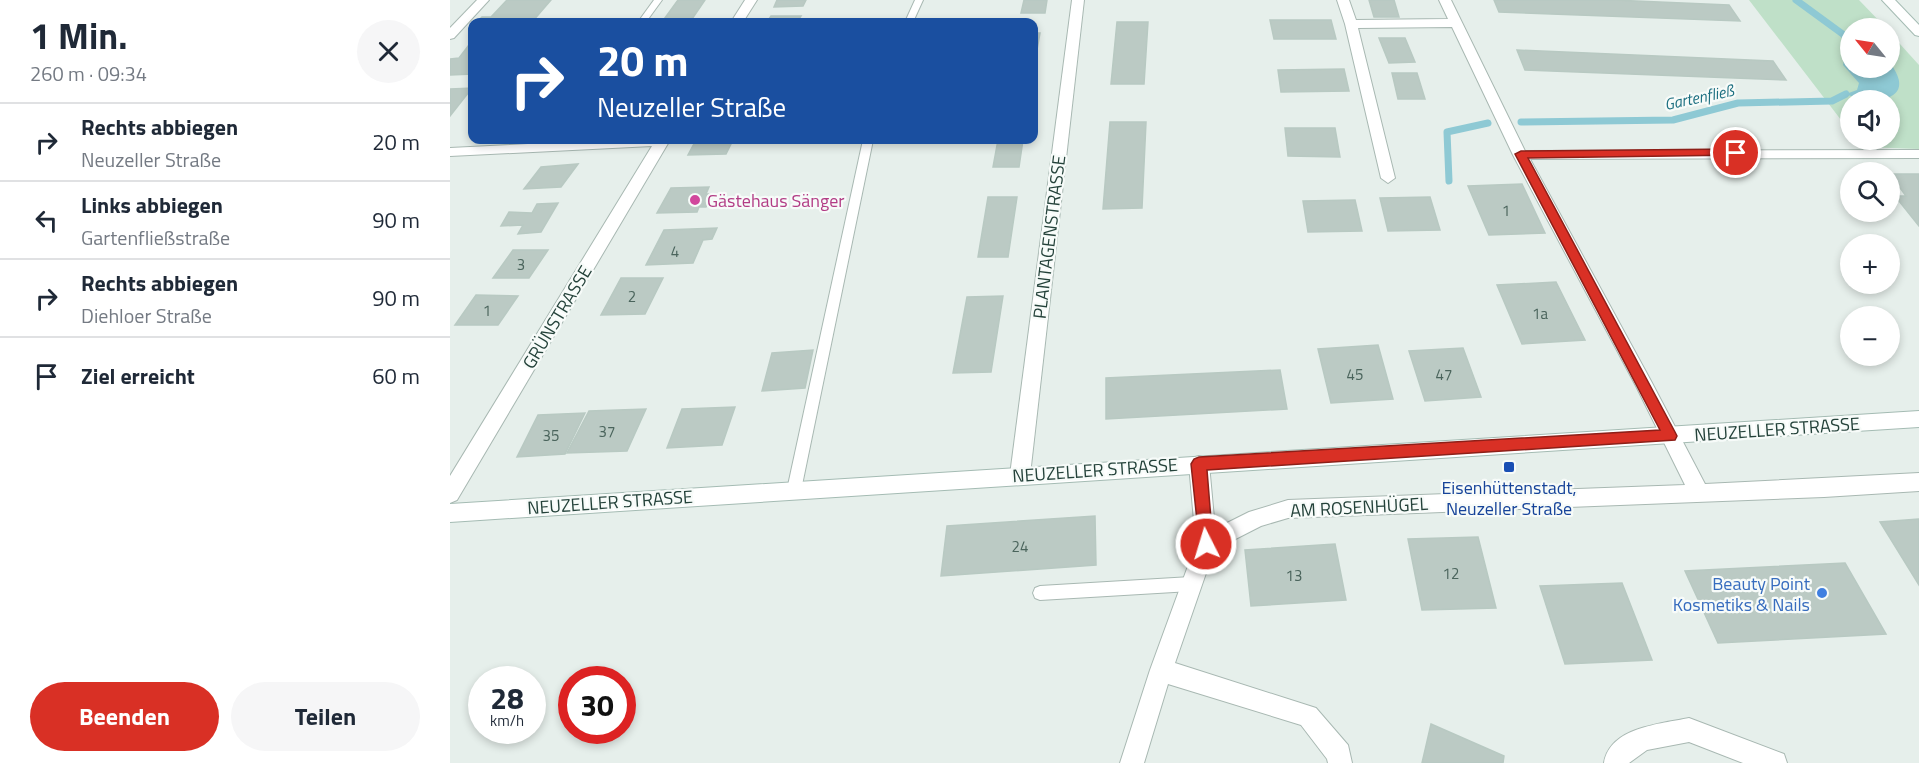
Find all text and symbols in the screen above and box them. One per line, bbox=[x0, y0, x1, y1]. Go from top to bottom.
text: 1 Min. bbox=[30, 8, 127, 63]
north arrow bbox=[1840, 18, 1900, 78]
map controls bbox=[1840, 18, 1900, 366]
button: close bbox=[357, 20, 420, 83]
text: 20 m bbox=[597, 28, 689, 92]
icon: right bbox=[498, 42, 576, 120]
text: 260 m · 09:34 bbox=[30, 58, 147, 89]
water label: Gartenfließ bbox=[1662, 78, 1737, 116]
text: Neuzeller Straße bbox=[597, 86, 786, 127]
button: sound bbox=[1840, 90, 1900, 150]
text: Rechts abbiegen bbox=[81, 110, 238, 144]
text: 20 m bbox=[372, 125, 420, 159]
icon: right bbox=[30, 126, 63, 159]
pin bbox=[1710, 127, 1761, 178]
icon: arrive bbox=[1719, 136, 1752, 169]
text: Neuzeller Straße bbox=[81, 144, 221, 175]
street label: PLANTAGENSTRASSE bbox=[1026, 154, 1072, 320]
button: search bbox=[1840, 162, 1900, 222]
place label: Gästehaus Sänger bbox=[707, 187, 844, 214]
text: Links abbiegen bbox=[81, 188, 223, 222]
marker: Gästehaus Sänger bbox=[688, 193, 702, 207]
house number: 1 bbox=[1502, 199, 1510, 222]
text: 90 m bbox=[372, 203, 420, 237]
icon: left bbox=[30, 204, 63, 237]
text: Gartenfließstraße bbox=[81, 222, 230, 253]
button: + bbox=[1840, 234, 1900, 294]
house number: 4 bbox=[671, 240, 679, 263]
house number: 3 bbox=[517, 253, 525, 276]
street label: GRÜNSTRASSE bbox=[516, 260, 599, 374]
text: Rechts abbiegen bbox=[81, 266, 238, 300]
text: 90 m bbox=[372, 281, 420, 315]
icon: right bbox=[30, 282, 63, 315]
house number: 2 bbox=[628, 285, 636, 308]
house number: 1 bbox=[483, 299, 491, 322]
text: Diehloer Straße bbox=[81, 300, 212, 331]
house number: 1a bbox=[1532, 302, 1548, 325]
button: − bbox=[1840, 306, 1900, 366]
text: Ziel erreicht bbox=[81, 359, 195, 393]
text: 60 m bbox=[372, 359, 420, 393]
icon: arrive bbox=[30, 360, 63, 393]
house number: 45 bbox=[1347, 363, 1363, 386]
house number: 47 bbox=[1436, 363, 1452, 386]
street label: NEUZELLER STRASSE bbox=[1693, 410, 1861, 448]
house number: 37 bbox=[599, 420, 615, 443]
house number: 35 bbox=[543, 424, 559, 447]
street label: NEUZELLER STRASSE bbox=[1011, 451, 1179, 489]
marker: Eisenhüttenstadt, Neuzeller Straße bbox=[1502, 460, 1516, 474]
place label: Eisenhüttenstadt, Neuzeller Straße bbox=[1441, 474, 1577, 522]
street label: NEUZELLER STRASSE bbox=[526, 483, 694, 521]
street label: AM ROSENHÜGEL bbox=[1289, 490, 1429, 524]
position arrow bbox=[1174, 512, 1238, 576]
house number: 24 bbox=[1012, 535, 1028, 558]
house number: 12 bbox=[1443, 562, 1459, 585]
house number: 13 bbox=[1286, 564, 1302, 587]
place label: Beauty Point Kosmetiks & Nails bbox=[1673, 570, 1811, 618]
marker: Beauty Point Kosmetiks & Nails bbox=[1815, 586, 1829, 600]
speed limit sign: 30 bbox=[558, 666, 636, 744]
text: 28 bbox=[490, 675, 524, 721]
button: Beenden bbox=[30, 682, 219, 751]
button: Teilen bbox=[231, 682, 420, 751]
text: km/h bbox=[490, 709, 524, 732]

